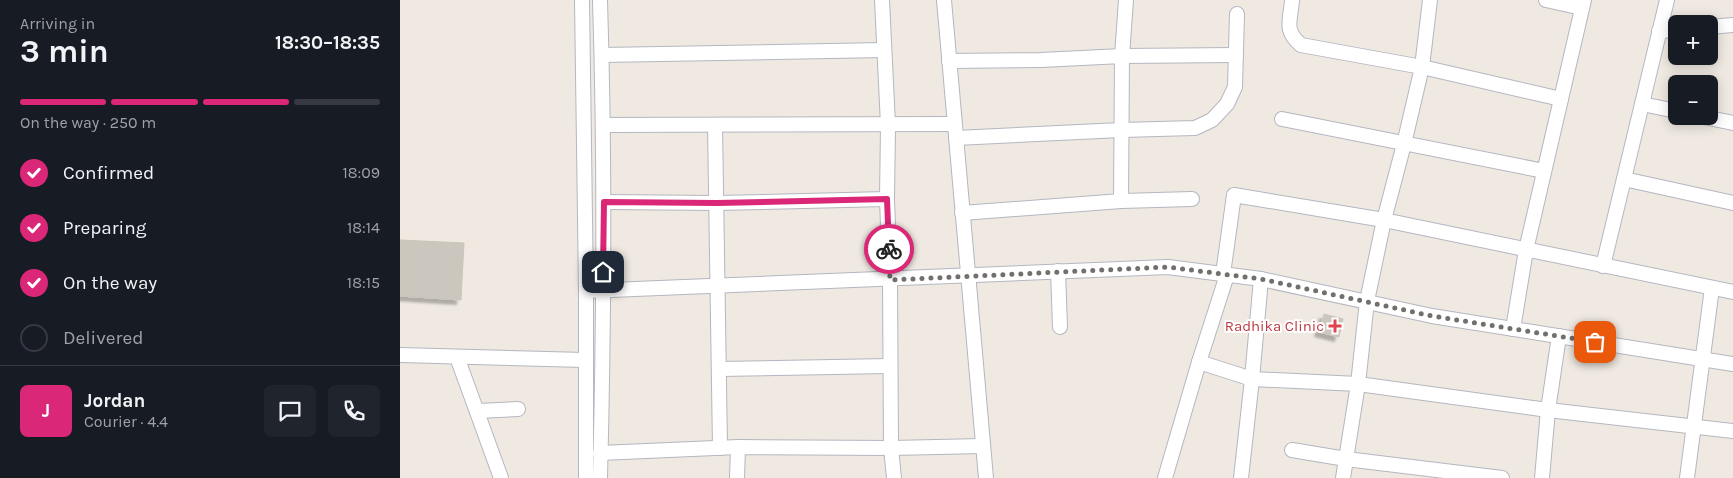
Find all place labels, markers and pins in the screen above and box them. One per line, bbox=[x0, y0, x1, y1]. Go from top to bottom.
pin bbox=[582, 251, 624, 293]
place label: Radhika Clinic bbox=[1225, 317, 1324, 335]
marker: Radhika Clinic bbox=[1328, 319, 1342, 333]
pin bbox=[1574, 321, 1616, 363]

